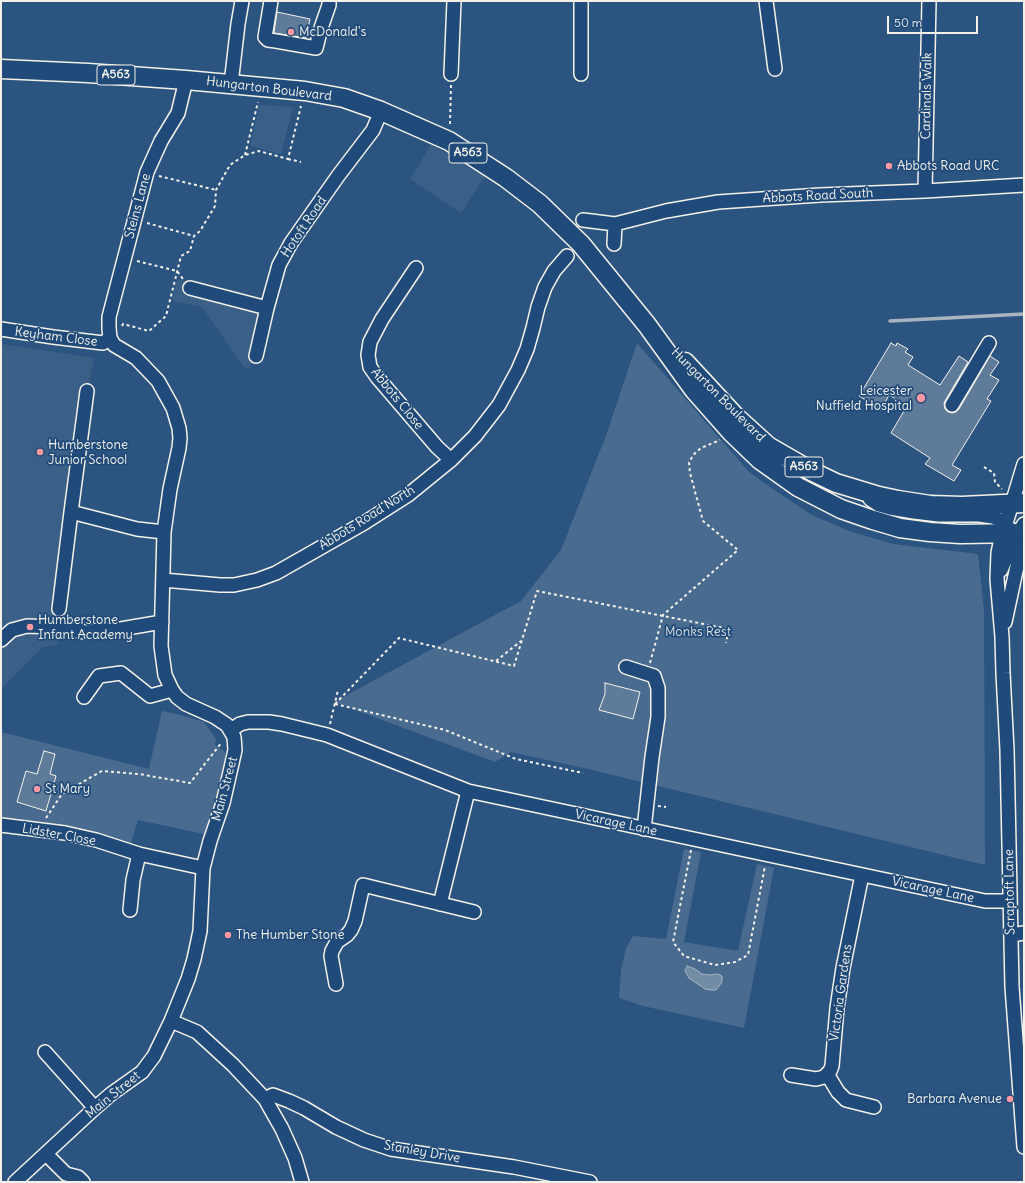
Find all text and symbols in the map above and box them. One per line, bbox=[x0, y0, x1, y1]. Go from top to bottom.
scale bar bbox=[889, 8, 980, 34]
text: 50 m bbox=[894, 15, 922, 30]
place label: McDonald's bbox=[299, 24, 366, 40]
marker: McDonald's bbox=[286, 27, 296, 37]
street label: Cardinals Walk bbox=[918, 52, 936, 140]
road number: A563 bbox=[97, 65, 135, 85]
street label: Hungarton Boulevard bbox=[205, 74, 333, 104]
road number: A563 bbox=[449, 143, 487, 163]
place label: Abbots Road URC bbox=[897, 158, 1000, 174]
marker: Abbots Road URC bbox=[884, 161, 894, 171]
street label: Steins Lane bbox=[122, 172, 154, 240]
street label: Abbots Road South bbox=[762, 185, 874, 207]
street label: Hotoft Road bbox=[278, 193, 330, 261]
street label: Keyham Close bbox=[14, 324, 98, 350]
street label: Hungarton Boulevard bbox=[668, 345, 768, 445]
street label: Abbots Close bbox=[367, 365, 427, 433]
place label: Leicester Nuffield Hospital bbox=[816, 383, 912, 414]
marker: Leicester Nuffield Hospital bbox=[915, 392, 927, 404]
place label: Humberstone Junior School bbox=[48, 437, 128, 468]
marker: Humberstone Junior School bbox=[35, 447, 45, 457]
road number: A563 bbox=[785, 457, 823, 477]
street label: Abbots Road North bbox=[316, 482, 418, 554]
place label: Humberstone Infant Academy bbox=[38, 612, 133, 643]
marker: Humberstone Infant Academy bbox=[25, 622, 35, 632]
park label: Monks Rest bbox=[665, 624, 731, 640]
street label: Main Street bbox=[209, 755, 241, 823]
place label: St Mary bbox=[45, 781, 90, 797]
marker: St Mary bbox=[32, 784, 42, 794]
street label: Vicarage Lane bbox=[573, 807, 659, 839]
street label: Lidster Close bbox=[21, 821, 97, 849]
street label: Scraptoft Lane bbox=[1001, 849, 1019, 935]
street label: Vicarage Lane bbox=[890, 874, 976, 906]
place label: The Humber Stone bbox=[236, 927, 345, 943]
marker: The Humber Stone bbox=[223, 930, 233, 940]
street label: Victoria Gardens bbox=[826, 943, 856, 1043]
street label: Main Street bbox=[82, 1068, 144, 1122]
place label: Barbara Avenue bbox=[907, 1091, 1002, 1107]
marker: Barbara Avenue bbox=[1005, 1094, 1015, 1104]
street label: Stanley Drive bbox=[382, 1138, 462, 1166]

